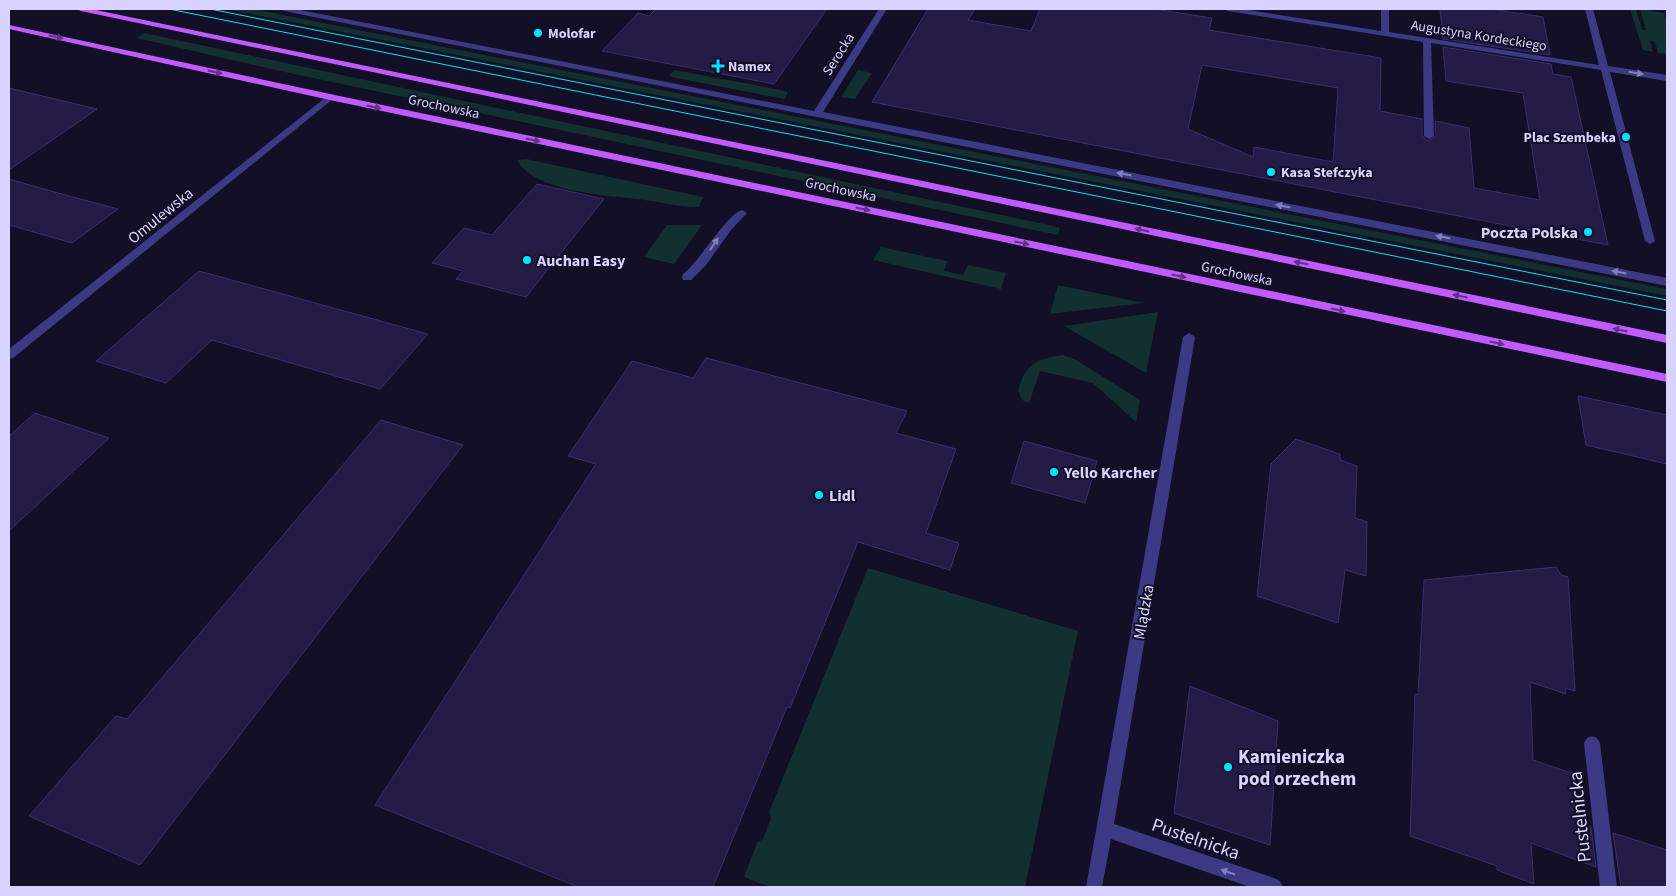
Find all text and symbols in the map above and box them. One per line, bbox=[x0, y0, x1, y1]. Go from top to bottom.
street label: Augustyna Kordeckiego bbox=[1410, 15, 1548, 57]
place label: Molofar bbox=[548, 24, 596, 44]
marker: Molofar bbox=[532, 27, 544, 39]
street label: Serocka bbox=[818, 29, 860, 80]
one-way arrow bbox=[49, 33, 64, 41]
place label: Namex bbox=[728, 57, 771, 77]
marker: Namex bbox=[712, 60, 724, 72]
one-way arrow bbox=[208, 68, 223, 76]
one-way arrow bbox=[1628, 70, 1644, 78]
street label: Grochowska bbox=[406, 90, 481, 124]
one-way arrow bbox=[366, 103, 382, 111]
place label: Plac Szembeka bbox=[1524, 128, 1616, 148]
marker: Plac Szembeka bbox=[1620, 131, 1632, 143]
one-way arrow bbox=[525, 136, 540, 144]
place label: Kasa Stefczyka bbox=[1281, 163, 1373, 183]
marker: Kasa Stefczyka bbox=[1265, 166, 1277, 178]
one-way arrow bbox=[1116, 170, 1132, 178]
street label: Grochowska bbox=[803, 173, 878, 207]
street label: Omulewska bbox=[123, 182, 198, 249]
one-way arrow bbox=[1275, 201, 1291, 209]
one-way arrow bbox=[855, 206, 871, 214]
place label: Poczta Polska bbox=[1481, 222, 1578, 244]
one-way arrow bbox=[1135, 226, 1150, 234]
marker: Poczta Polska bbox=[1582, 226, 1594, 238]
one-way arrow bbox=[1434, 233, 1450, 241]
one-way arrow bbox=[709, 238, 719, 251]
one-way arrow bbox=[1014, 240, 1030, 248]
place label: Auchan Easy bbox=[536, 250, 626, 272]
marker: Auchan Easy bbox=[521, 254, 533, 266]
street label: Grochowska bbox=[1199, 257, 1274, 291]
one-way arrow bbox=[1294, 259, 1309, 267]
one-way arrow bbox=[1612, 268, 1627, 276]
one-way arrow bbox=[1172, 273, 1188, 281]
one-way arrow bbox=[1452, 292, 1468, 300]
one-way arrow bbox=[1331, 306, 1347, 314]
one-way arrow bbox=[1611, 325, 1627, 333]
one-way arrow bbox=[1490, 339, 1505, 347]
place label: Yello Karcher bbox=[1063, 462, 1157, 484]
marker: Yello Karcher bbox=[1048, 466, 1060, 478]
place label: Lidl bbox=[829, 485, 856, 507]
marker: Lidl bbox=[813, 489, 825, 501]
street label: Mlądzka bbox=[1128, 583, 1160, 641]
place label: Kamieniczka pod orzechem bbox=[1238, 744, 1356, 793]
marker: Kamieniczka pod orzechem bbox=[1222, 761, 1234, 773]
street label: Pustelnicka bbox=[1562, 770, 1599, 864]
street label: Pustelnicka bbox=[1148, 812, 1243, 867]
one-way arrow bbox=[1221, 867, 1236, 875]

